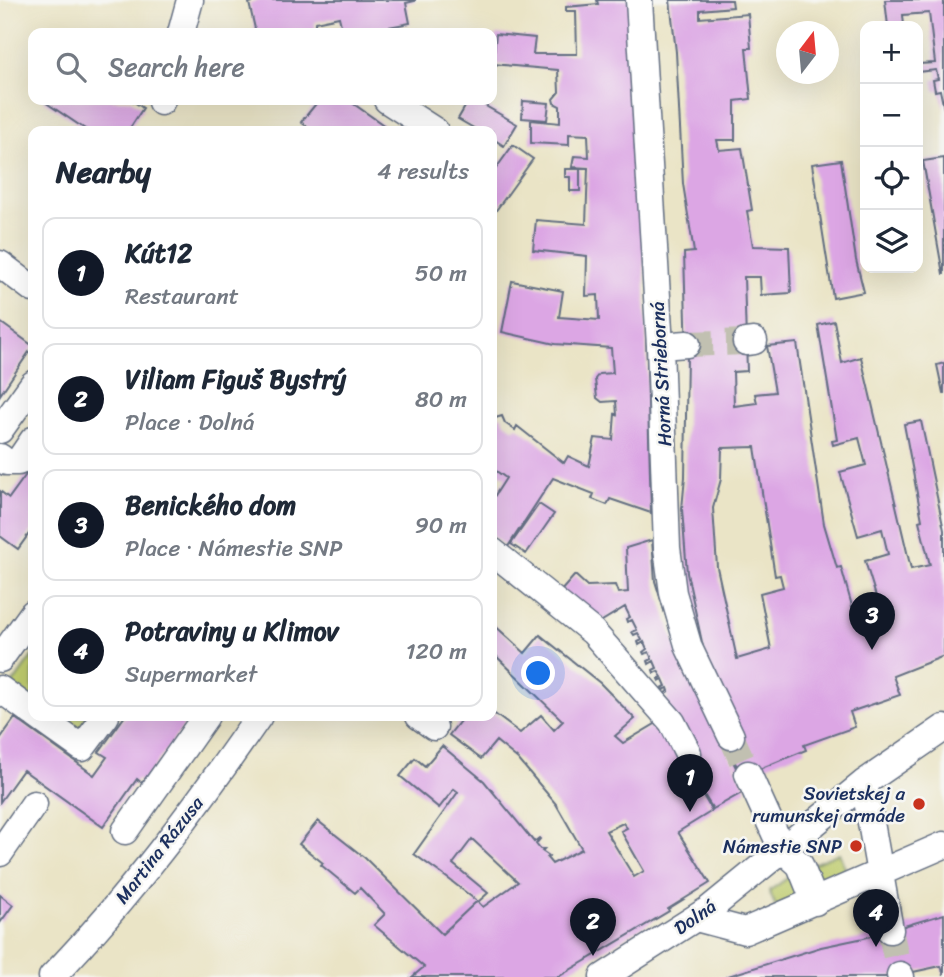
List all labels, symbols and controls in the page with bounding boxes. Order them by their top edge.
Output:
north arrow [776,21,839,84]
map controls [860,21,923,273]
button: + [860,21,923,84]
search box [28,28,497,105]
text: Search here [108,44,245,90]
icon: search [52,48,90,86]
button: − [860,84,923,147]
text: Nearby [56,145,151,199]
button: locate [860,147,923,210]
text: 4 results [377,151,469,192]
button: layers [860,210,923,273]
text: Kút12 [125,230,192,276]
text: 1 [76,253,86,294]
text: 50 m [415,253,467,294]
text: Restaurant [125,276,239,317]
street label: Horná Strieborná [641,300,681,447]
text: Viliam Figuš Bystrý [125,356,346,402]
text: 2 [74,379,88,420]
text: 80 m [415,379,467,420]
text: Place · Dolná [125,402,254,443]
text: Benického dom [125,482,296,528]
text: 3 [75,505,87,546]
text: 90 m [415,505,467,546]
text: Place · Námestie SNP [125,528,343,569]
pin: 3 [849,592,895,650]
text: Potraviny u Klimov [125,608,339,654]
text: 4 [74,631,88,672]
text: 120 m [406,631,467,672]
text: Supermarket [125,654,257,695]
your location [521,656,555,690]
pin: 1 [667,754,713,812]
place label: Sovietskej a rumunskej armáde [752,777,905,832]
street label: Martina Rázusa [106,788,212,911]
marker: Sovietskej a rumunskej armáde [911,796,927,812]
place label: Námestie SNP [723,830,842,863]
marker: Námestie SNP [848,838,864,854]
pin: 4 [853,889,899,947]
street label: Dolná [667,890,724,944]
pin: 2 [570,898,616,956]

